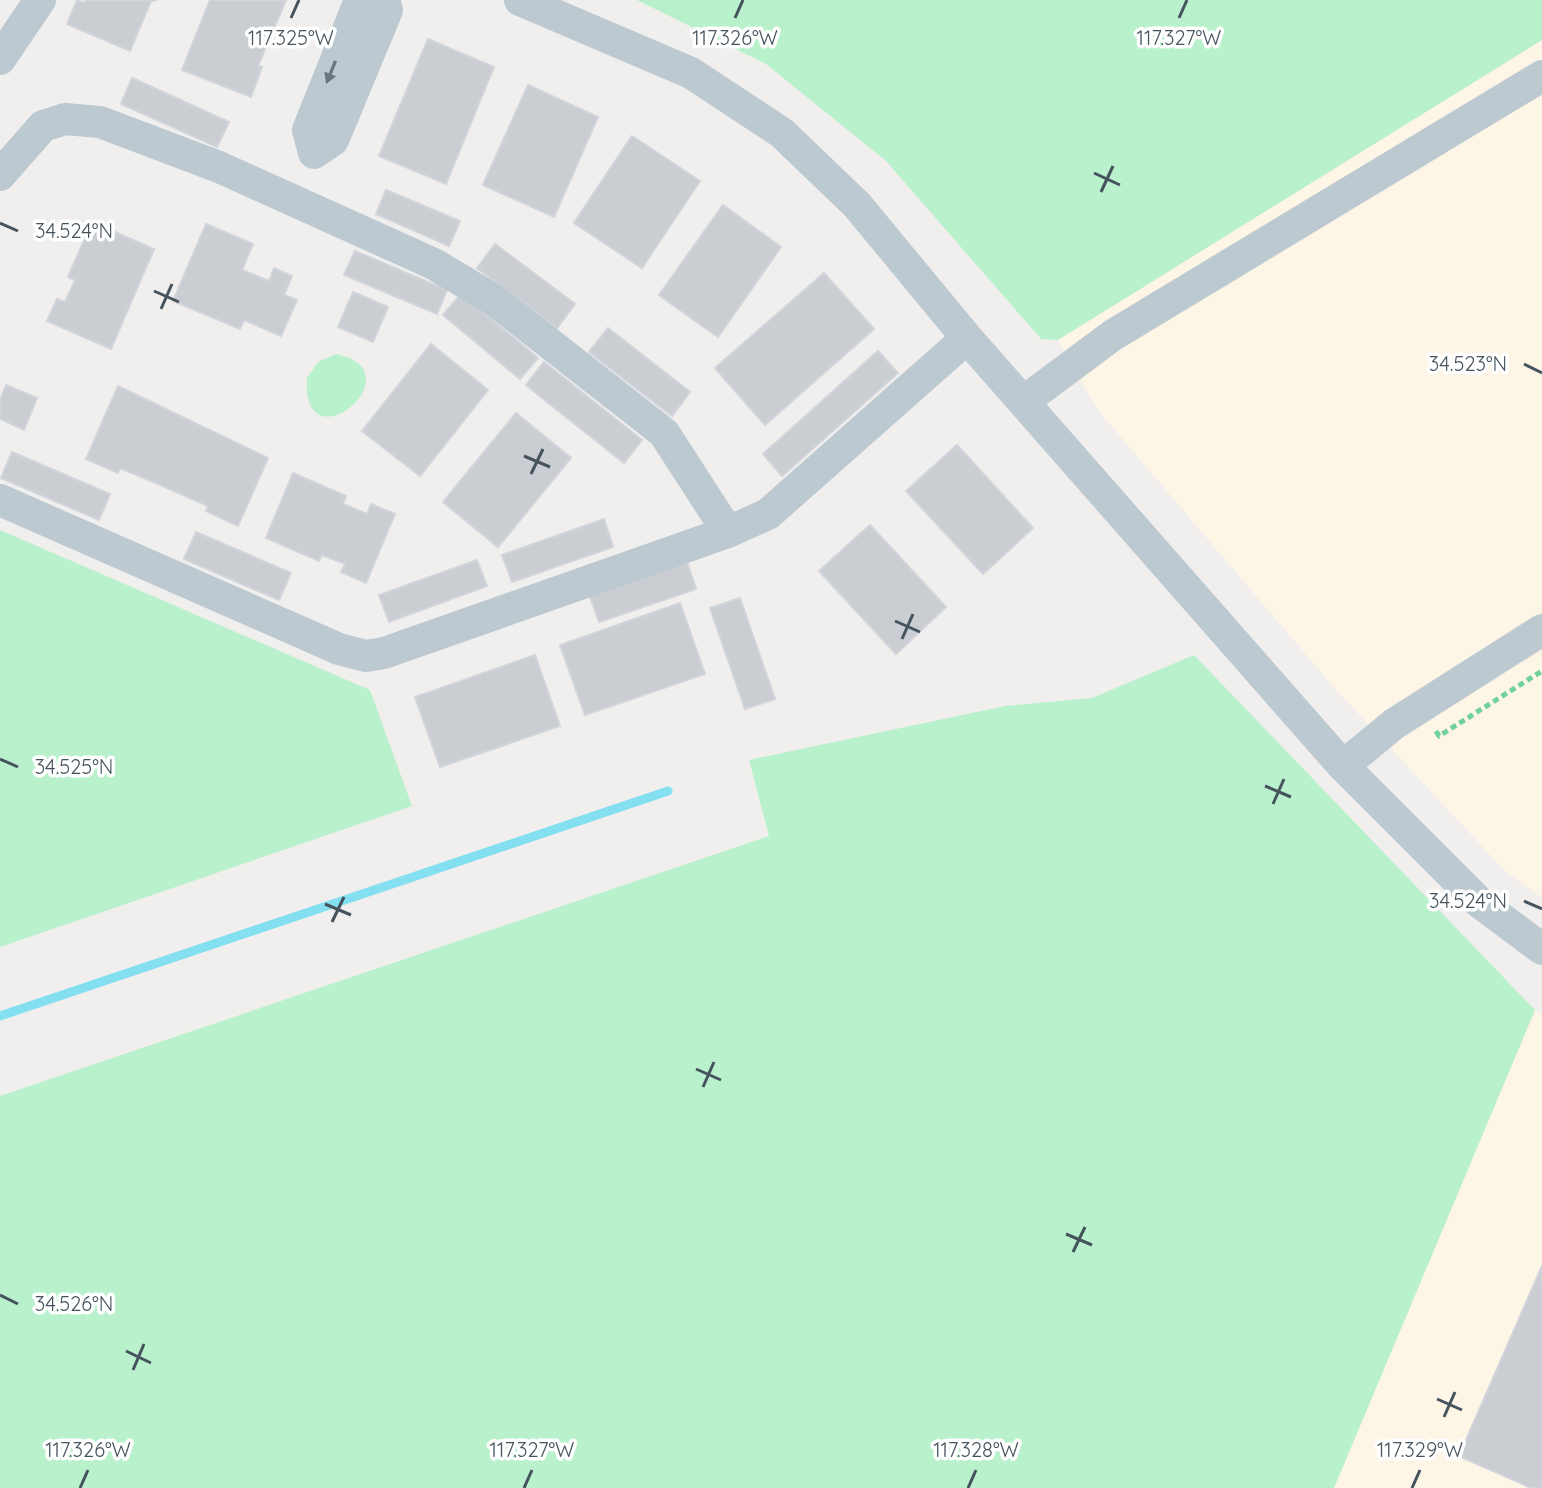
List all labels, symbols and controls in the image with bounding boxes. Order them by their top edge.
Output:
text: 117.325°W [248,25,334,50]
text: 117.326°W [692,25,778,50]
text: 117.327°W [1137,25,1221,50]
one-way arrow [325,60,338,84]
text: 34.524°N [35,218,113,243]
text: 34.523°N [1429,351,1507,376]
text: 34.525°N [35,754,113,779]
text: 34.524°N [1429,888,1507,913]
text: 34.526°N [35,1291,113,1316]
text: 117.326°W [45,1437,131,1462]
text: 117.327°W [490,1437,574,1462]
text: 117.328°W [933,1437,1019,1462]
text: 117.329°W [1377,1437,1463,1462]

